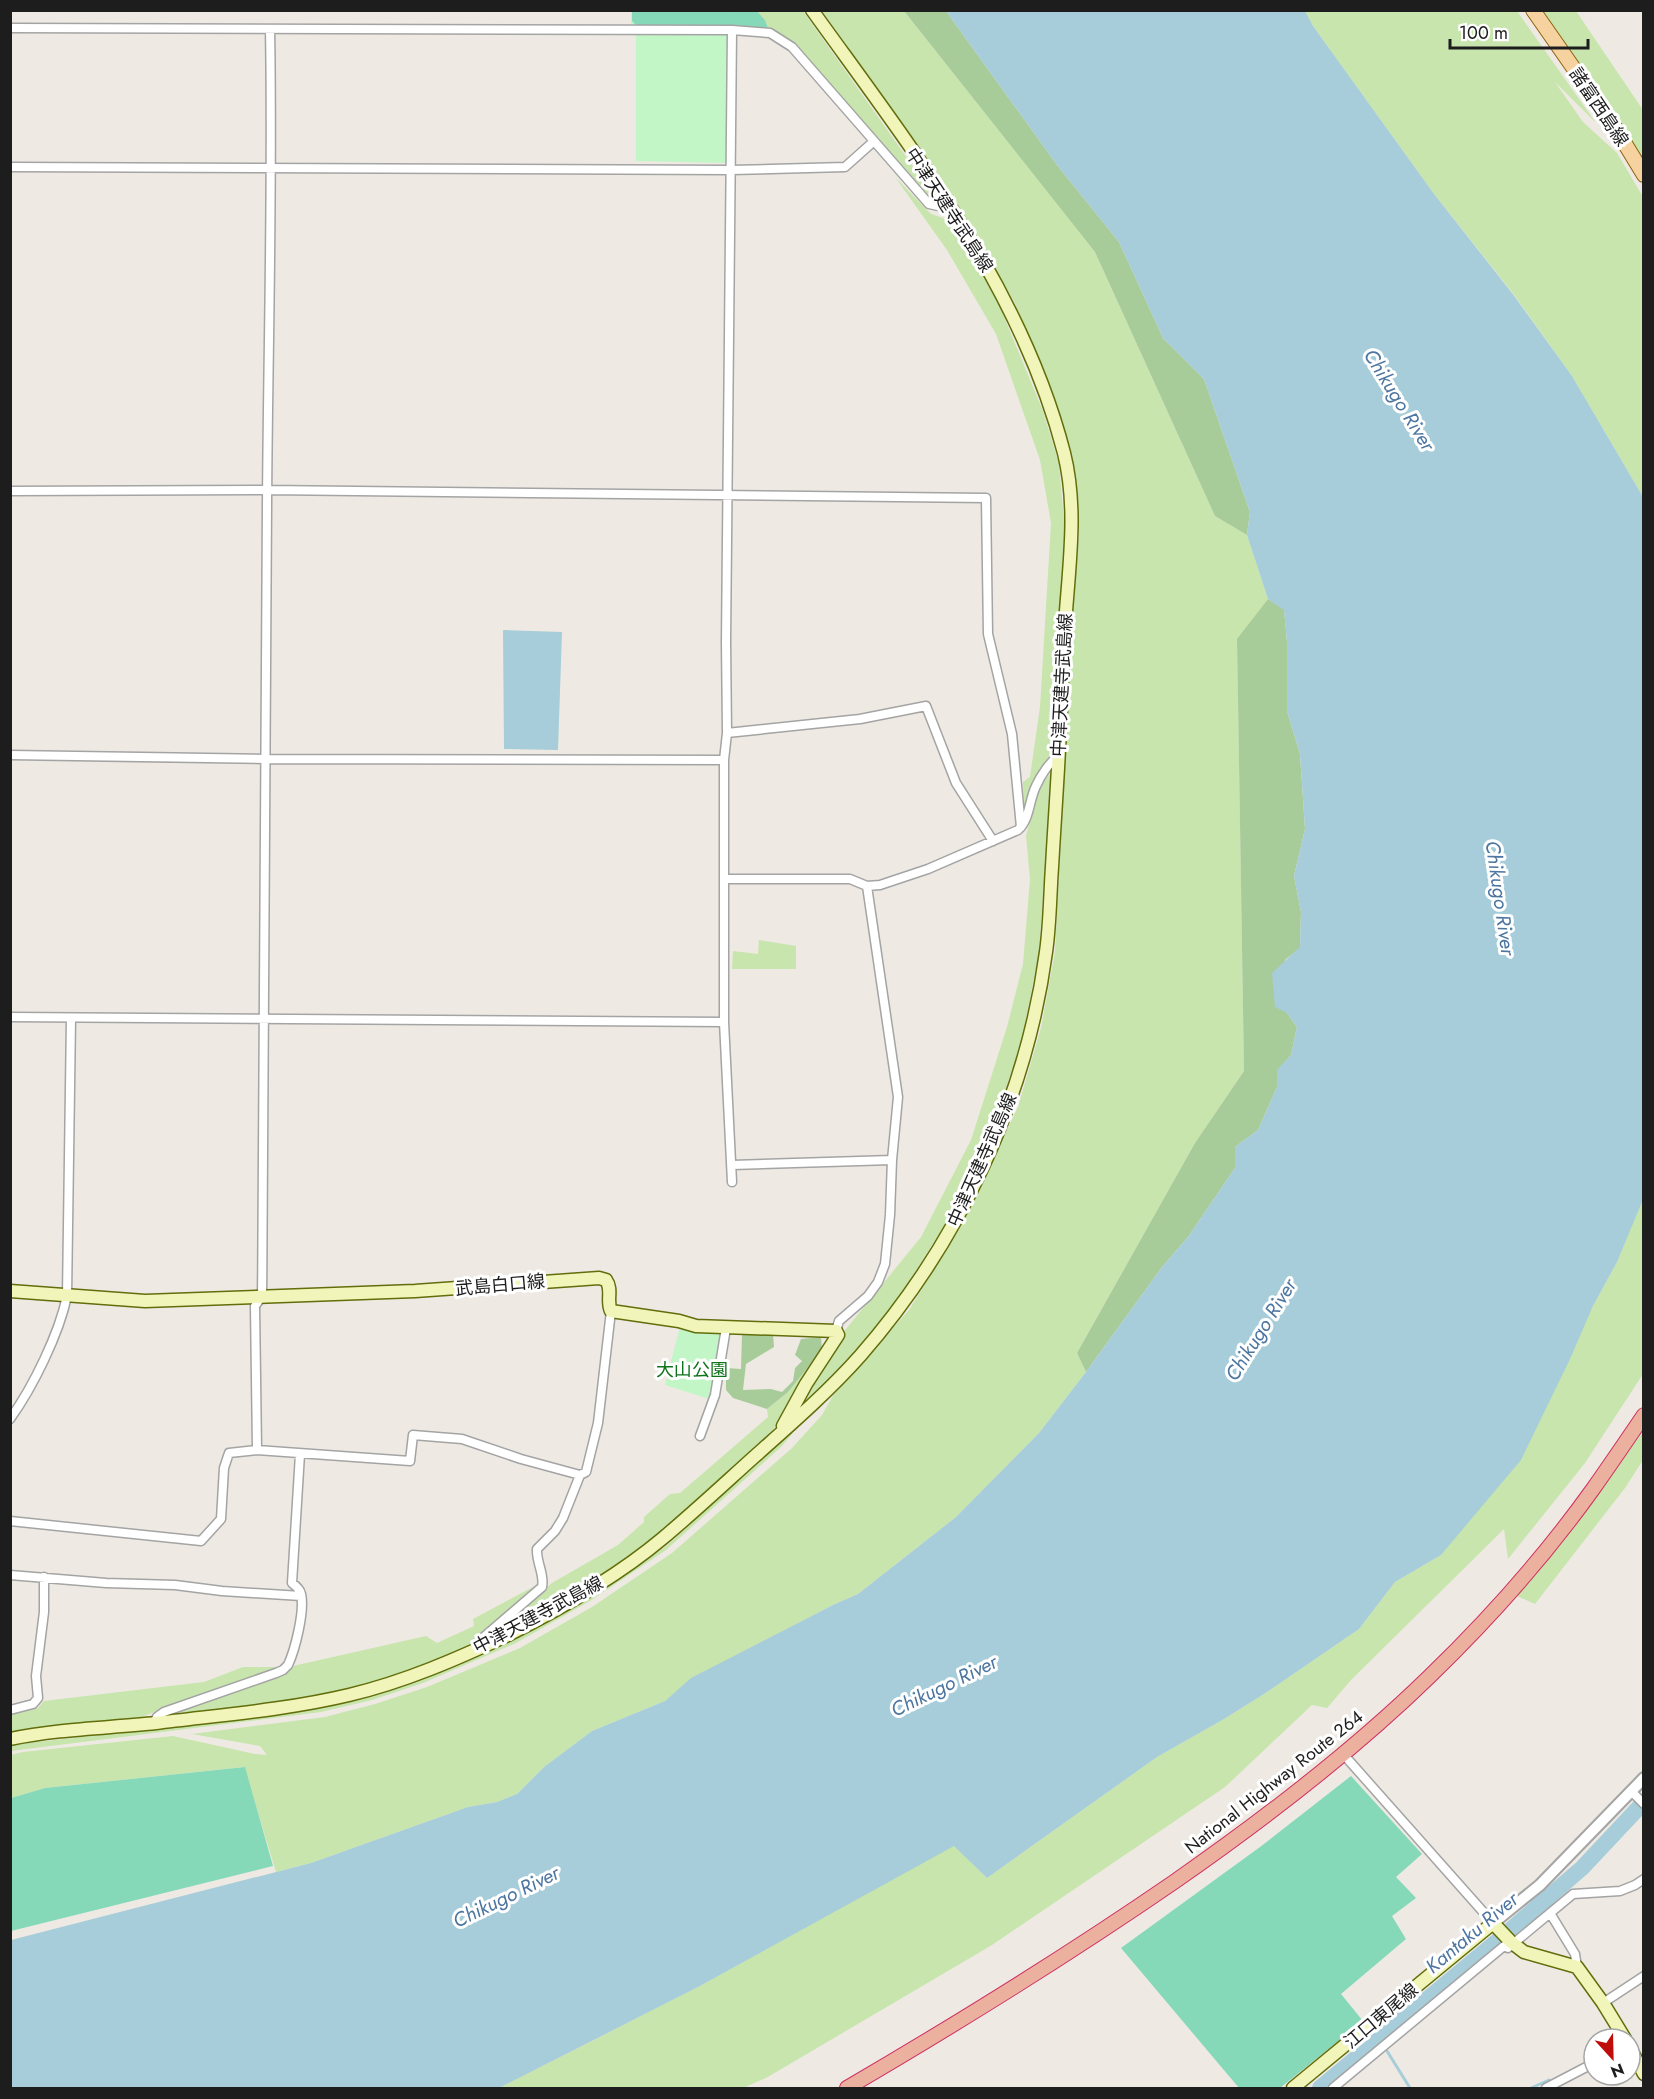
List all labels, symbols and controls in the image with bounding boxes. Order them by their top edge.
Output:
scale bar [1450,12,1588,50]
text: 100 m [1459,20,1508,46]
street label: 諸富西島線 [1563,62,1635,152]
street label: 中津天建寺武島線 [899,143,999,277]
water label: Chikugo River [1356,343,1443,458]
street label: 中津天建寺武島線 [1045,612,1079,758]
water label: Chikugo River [1478,839,1523,959]
street label: 中津天建寺武島線 [941,1089,1023,1231]
street label: 武島白口線 [454,1268,546,1302]
water label: Chikugo River [1218,1272,1305,1387]
park label: 大山公園 [656,1357,728,1383]
street label: 中津天建寺武島線 [468,1570,608,1660]
water label: Chikugo River [886,1647,1003,1724]
street label: National Highway Route 264 [1179,1704,1369,1860]
water label: Chikugo River [448,1858,565,1935]
water label: Kantaku River [1419,1885,1526,1981]
street label: 江口東尾線 [1338,1977,1424,2055]
north arrow [1582,2027,1642,2087]
text: N [1607,2057,1628,2083]

